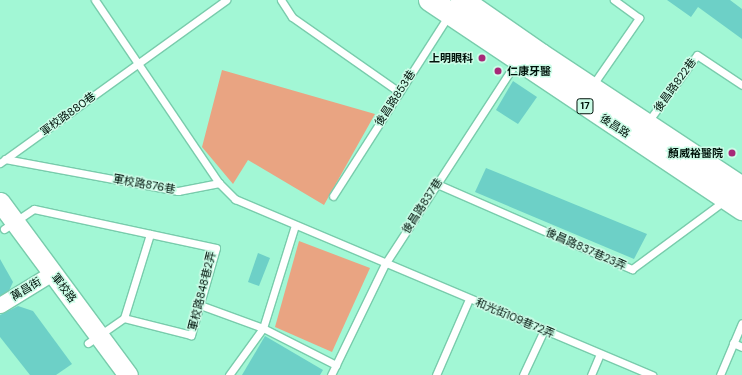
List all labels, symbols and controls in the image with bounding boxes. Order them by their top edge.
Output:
place label: 上明眼科 [429,51,473,65]
marker: 上明眼科 [476,52,488,64]
street label: 後昌路822巷 [651,56,699,114]
place label: 仁康牙醫 [507,64,551,78]
marker: 仁康牙醫 [492,65,504,77]
street label: 後昌路853巷 [372,68,418,128]
street label: 軍校路880巷 [38,90,98,138]
road number: 17 [576,98,594,114]
street label: 後昌路 [598,111,632,141]
place label: 顏威裕醫院 [668,146,723,160]
marker: 顏威裕醫院 [726,147,738,159]
street label: 軍校路876巷 [112,172,176,196]
street label: 後昌路837巷 [399,176,445,236]
street label: 後昌路837巷23弄 [544,225,628,273]
street label: 軍校路848巷2弄 [186,250,218,332]
street label: 軍校路 [49,271,79,305]
street label: 萬昌街 [8,275,44,303]
street label: 和光街109巷72弄 [473,295,557,341]

